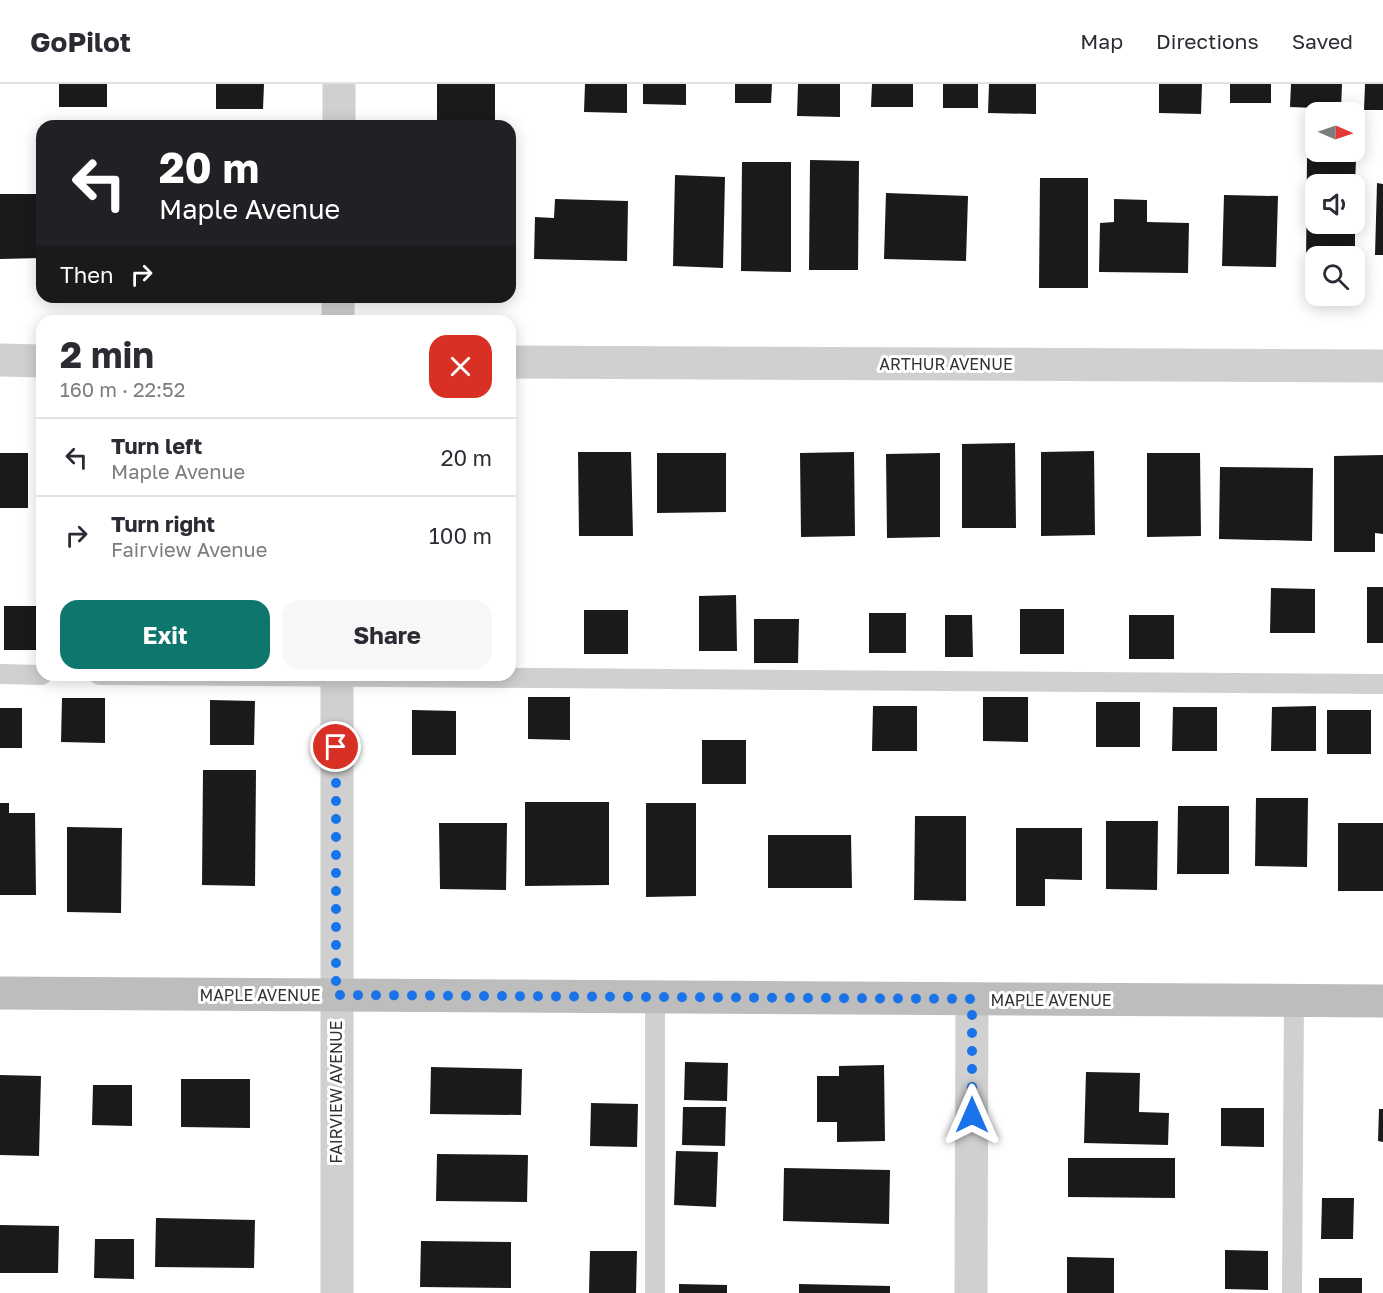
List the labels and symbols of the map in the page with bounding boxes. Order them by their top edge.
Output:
north arrow [1305,102,1365,162]
street label: ARTHUR AVENUE [879,354,1013,374]
pin [310,721,361,772]
street label: MAPLE AVENUE [199,985,321,1005]
street label: MAPLE AVENUE [990,990,1112,1010]
street label: FAIRVIEW AVENUE [326,1020,346,1164]
position arrow [940,1083,1004,1147]

